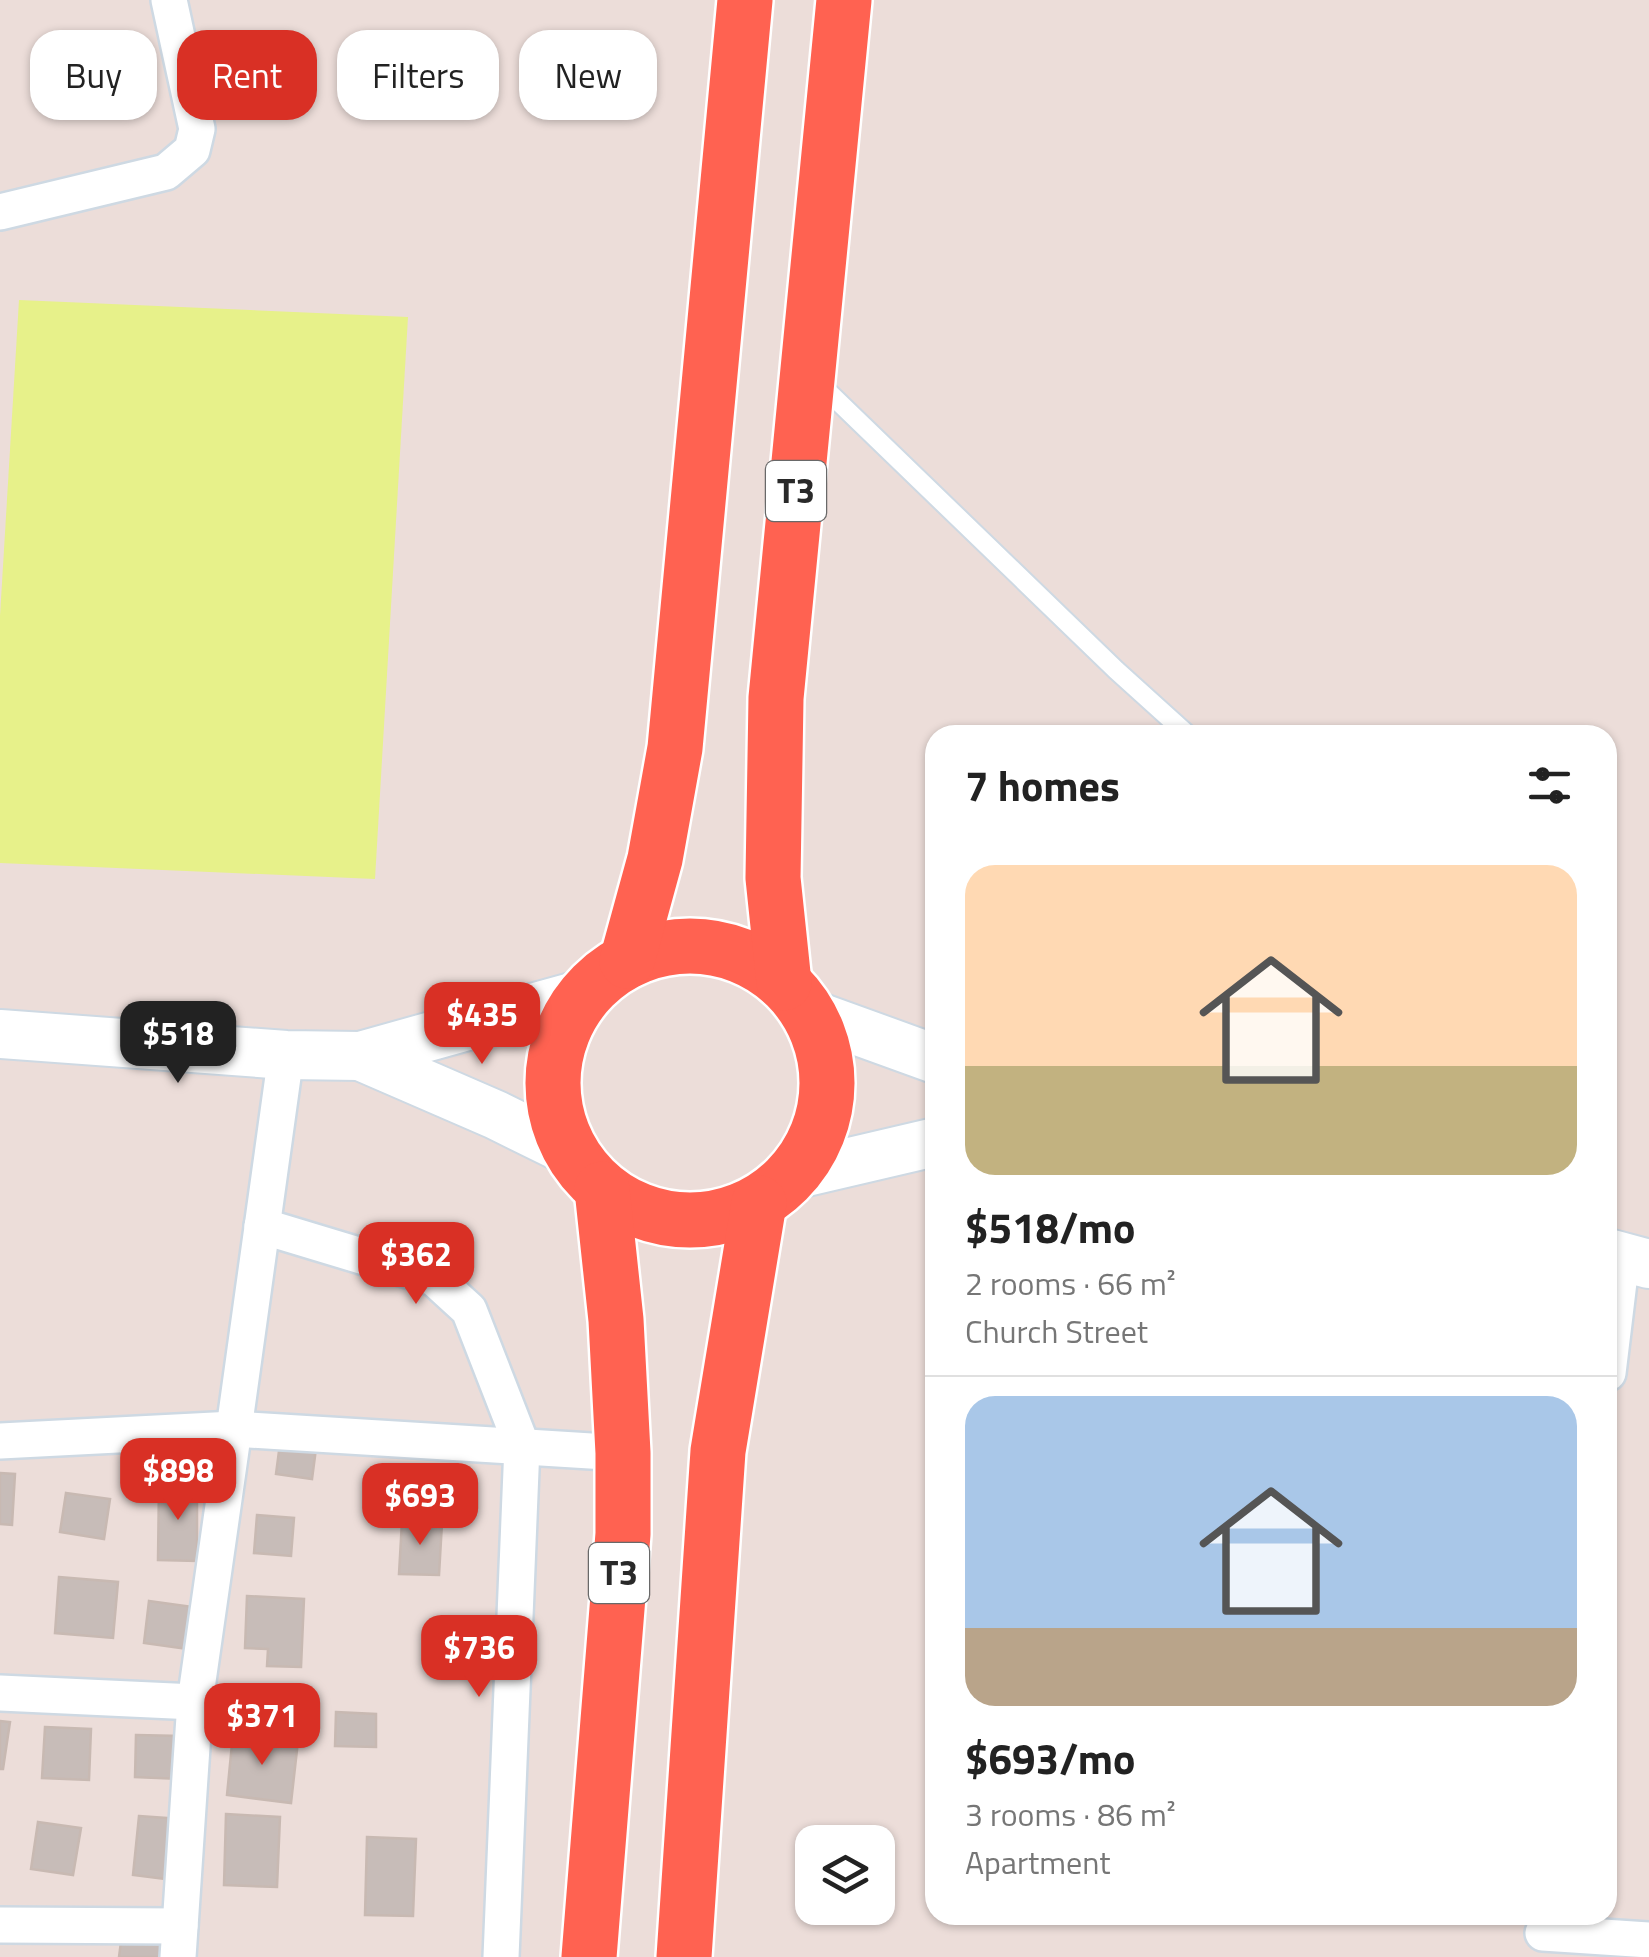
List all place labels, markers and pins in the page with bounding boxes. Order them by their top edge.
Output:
pin: $435 [423,982,541,1067]
pin: $518 [119,1001,237,1086]
pin: $362 [357,1222,475,1307]
pin: $898 [119,1438,237,1523]
pin: $693 [361,1463,479,1548]
pin: $736 [420,1615,538,1700]
pin: $371 [203,1683,321,1768]

